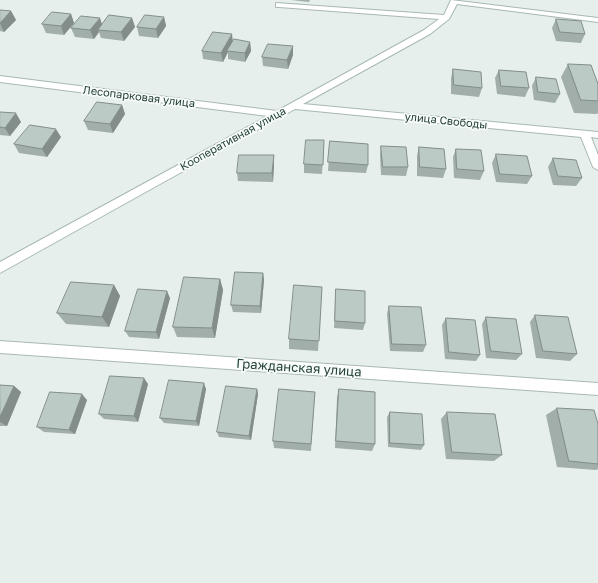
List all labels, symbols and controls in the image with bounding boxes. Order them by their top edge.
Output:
street label: Лесопарковая улица [82,84,196,110]
street label: Кооперативная улица [178,104,288,174]
street label: улица Свободы [404,110,488,132]
street label: Гражданская улица [236,356,362,380]

